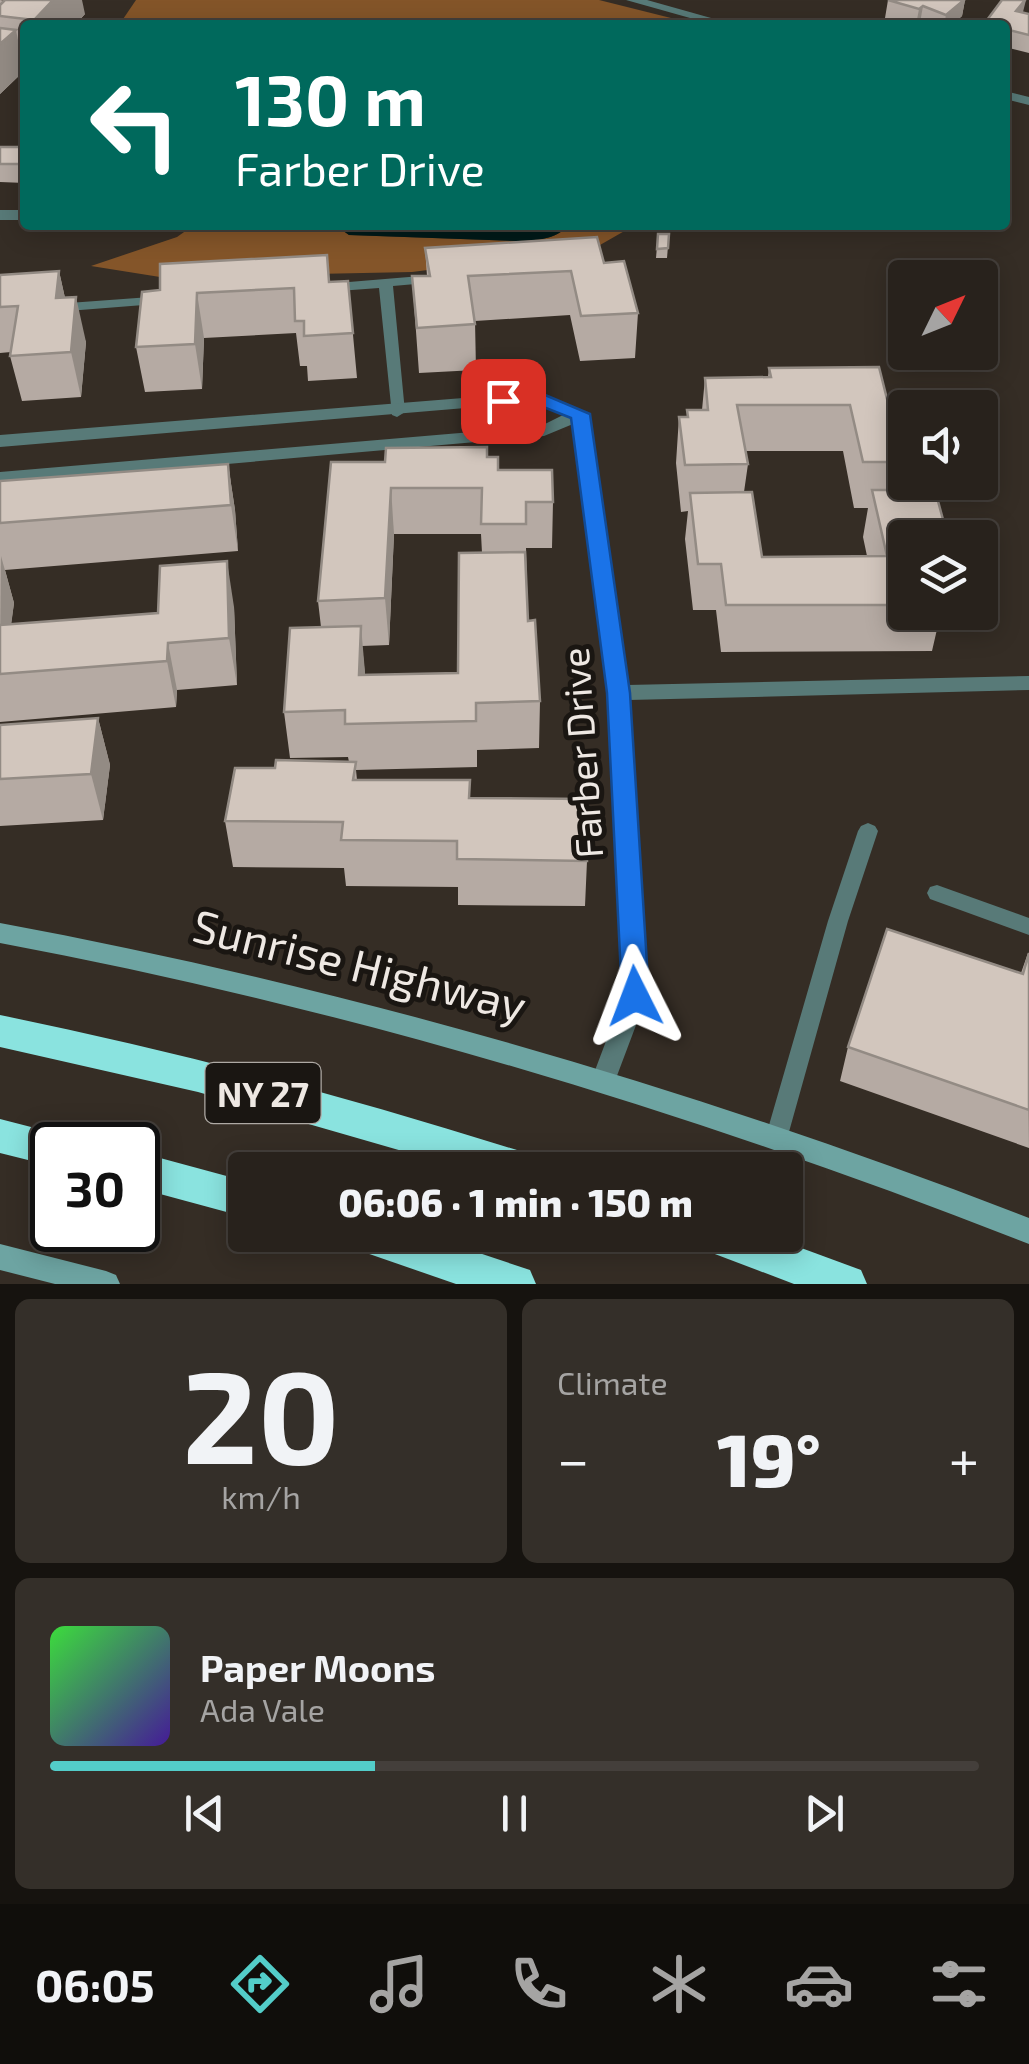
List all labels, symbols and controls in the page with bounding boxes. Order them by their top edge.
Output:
text: 130 m [235,56,426,140]
icon: left [70,60,200,190]
text: Farber Drive [235,141,485,195]
north arrow [888,260,998,370]
map controls [888,260,998,630]
pin [461,359,546,444]
icon: arrive [476,374,531,429]
button: sound [888,390,998,500]
button: layers [888,520,998,630]
street label: Farber Drive [551,646,611,860]
street label: Sunrise Highway [188,897,532,1031]
position arrow [583,944,687,1048]
road number: NY 27 [206,1063,320,1123]
speed limit sign: 30 [30,1122,160,1252]
text: 06:06 · 1 min · 150 m [338,1179,693,1225]
text: 20 [182,1334,340,1490]
text: Climate [557,1363,668,1401]
text: 19° [717,1412,821,1502]
text: − [557,1425,589,1491]
text: + [949,1425,979,1491]
text: km/h [221,1477,301,1515]
text: Paper Moons [200,1644,436,1690]
text: Ada Vale [200,1690,325,1728]
icon: previous [177,1786,232,1841]
icon: pause [487,1786,542,1841]
icon: next [797,1786,852,1841]
icon: directions [225,1949,295,2019]
icon: music [364,1949,434,2019]
icon: phone [504,1949,574,2019]
icon: climate [644,1949,714,2019]
icon: car [784,1949,854,2019]
icon: filters [924,1949,994,2019]
text: 06:05 [35,1957,155,2011]

